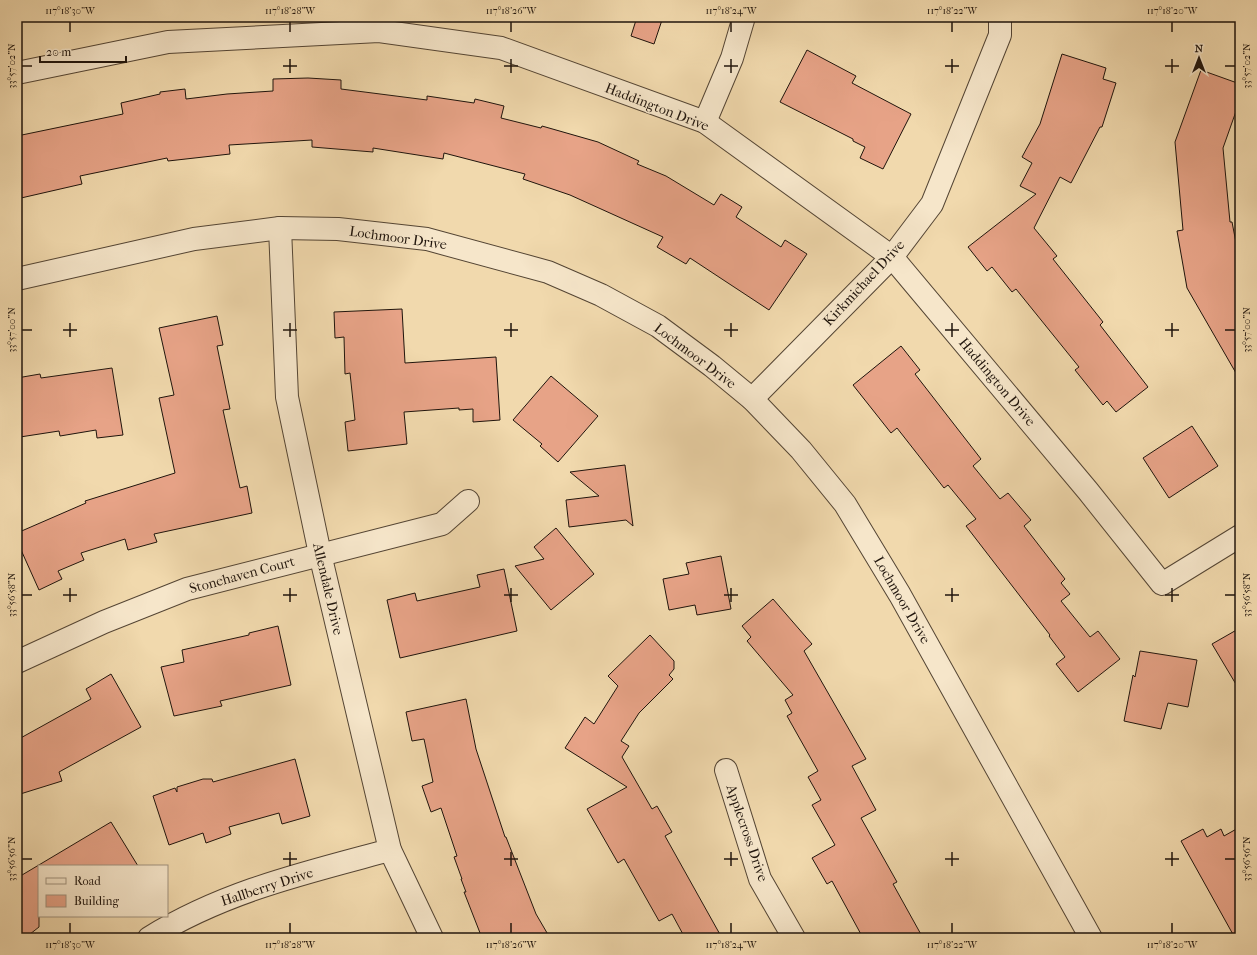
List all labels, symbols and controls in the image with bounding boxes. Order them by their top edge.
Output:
text: 117°18'30"W [45,5,96,17]
text: 117°18'28"W [265,5,316,17]
text: 117°18'26"W [486,5,537,17]
text: 117°18'24"W [705,5,758,17]
text: 117°18'22"W [927,5,978,17]
text: 117°18'20"W [1147,5,1199,17]
scale bar [40,38,126,64]
north arrow [1179,38,1219,78]
text: N [1195,42,1204,55]
text: 33°57'02"N [6,43,18,89]
text: 33°57'02"N [1241,43,1253,89]
text: 20 m [46,45,71,59]
street label: Haddington Drive [603,79,711,135]
street label: Lochmoor Drive [348,223,448,253]
street label: Kirkmichael Drive [820,236,908,330]
text: 33°57'00"N [6,307,18,353]
text: 33°57'00"N [1241,307,1253,353]
street label: Lochmoor Drive [651,320,739,392]
street label: Haddington Drive [955,334,1039,430]
street label: Allendale Drive [309,540,347,637]
street label: Stonehaven Court [187,553,297,597]
street label: Lochmoor Drive [870,553,934,647]
text: 33°56'58"N [6,572,18,617]
text: 33°56'58"N [1241,572,1253,617]
street label: Applecross Drive [722,781,772,884]
text: 33°56'56"N [6,836,18,881]
text: 33°56'56"N [1241,836,1253,881]
street label: Hallberry Drive [219,864,315,910]
legend [38,865,168,917]
text: Road [74,874,101,888]
text: Building [74,894,119,908]
text: 117°18'30"W [45,939,96,951]
text: 117°18'28"W [265,939,316,951]
text: 117°18'26"W [486,939,537,951]
text: 117°18'24"W [705,939,758,951]
text: 117°18'22"W [927,939,978,951]
text: 117°18'20"W [1147,939,1199,951]

